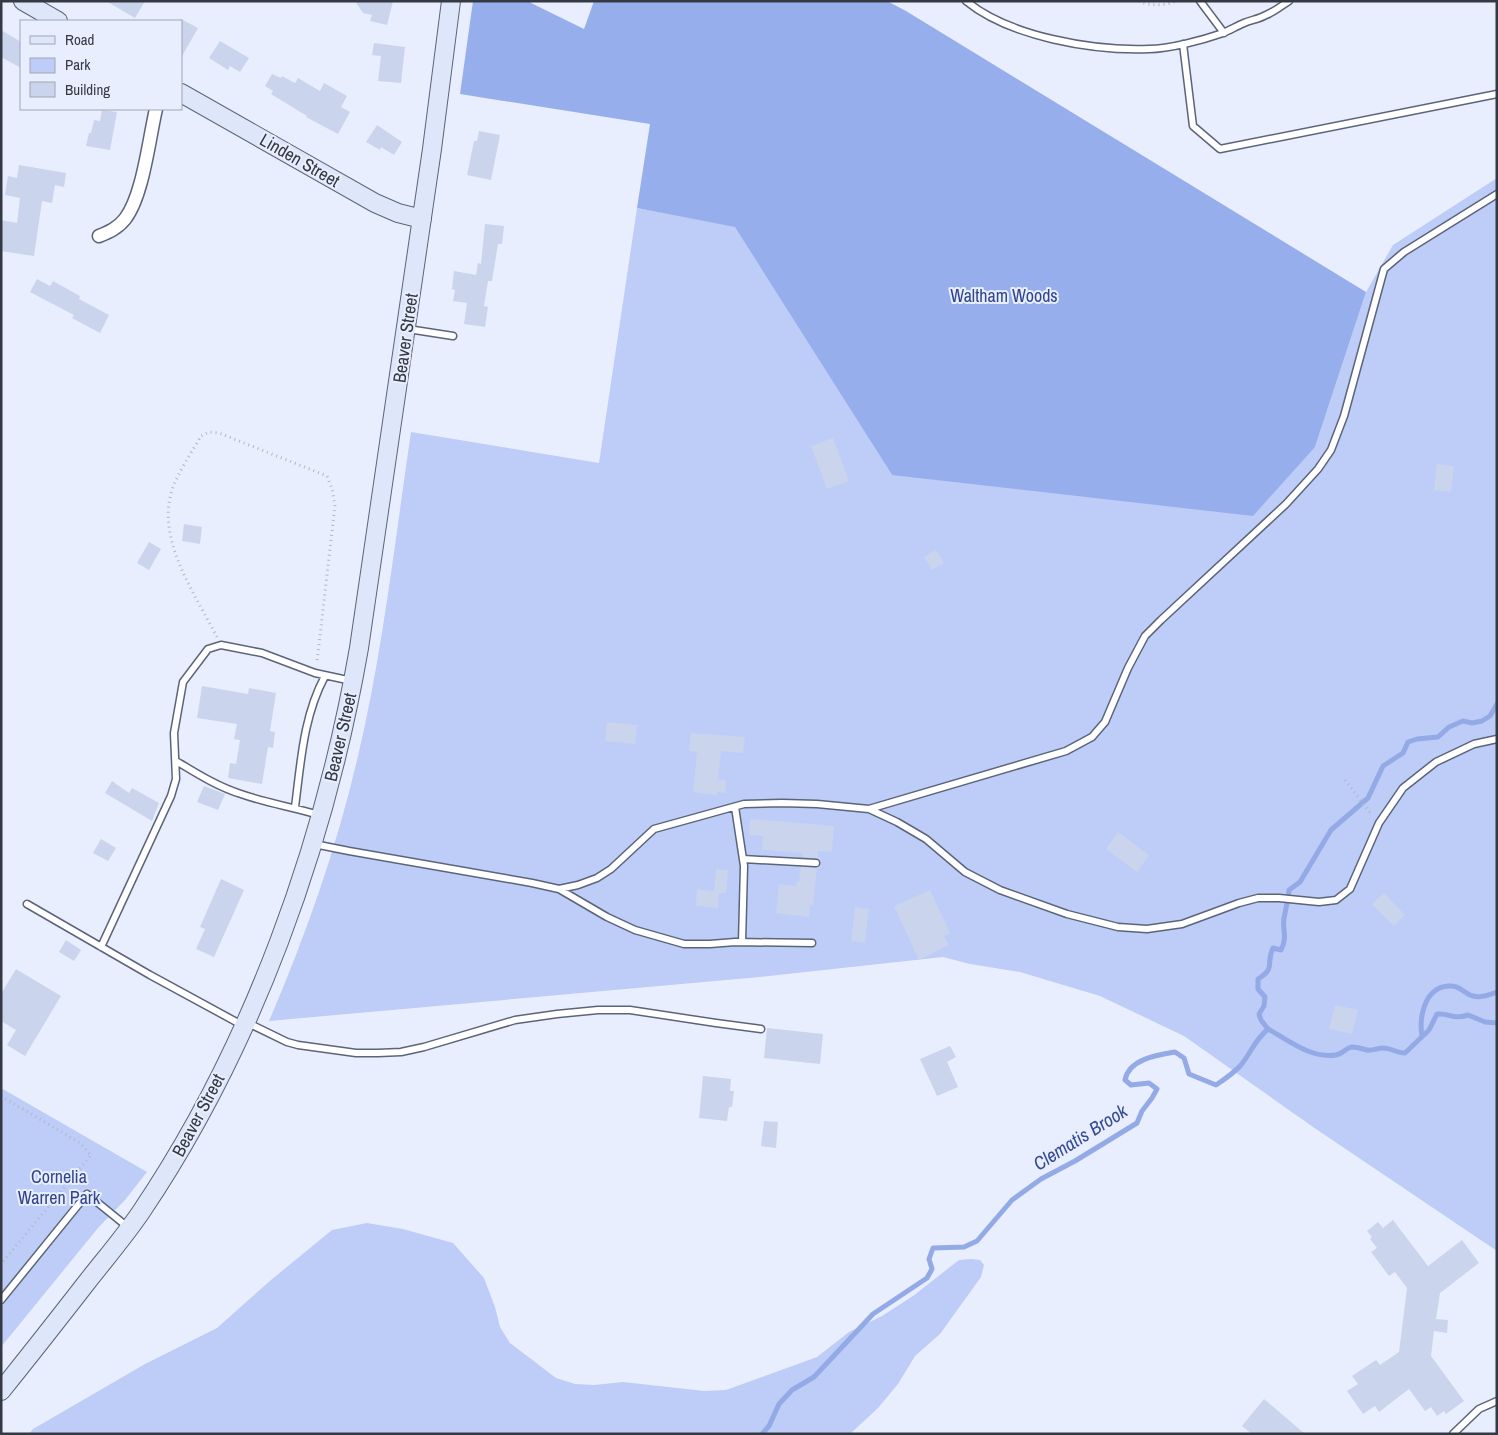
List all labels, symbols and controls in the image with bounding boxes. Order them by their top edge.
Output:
legend [20,20,182,110]
text: Road [65,29,94,50]
text: Park [65,54,91,75]
text: Building [65,79,110,100]
street label: Linden Street [255,127,345,193]
park label: Waltham Woods [950,283,1058,308]
street label: Beaver Street [386,292,424,384]
street label: Beaver Street [318,690,362,784]
street label: Beaver Street [166,1069,230,1161]
water label: Clematis Brook [1028,1097,1133,1176]
park label: Cornelia Warren Park [18,1164,101,1210]

